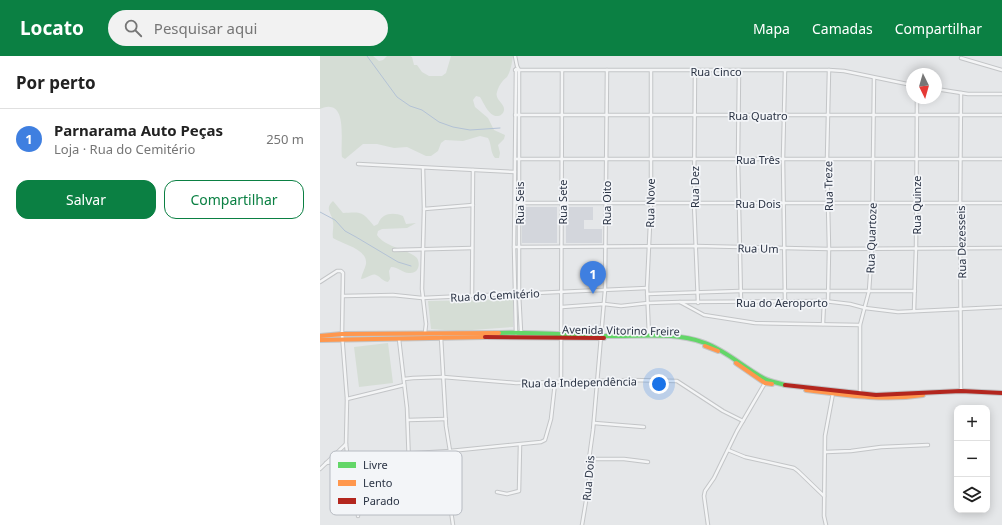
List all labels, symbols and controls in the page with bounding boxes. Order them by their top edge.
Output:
search box [108,10,388,46]
text: Locato [20,15,84,41]
icon: search [122,17,144,39]
text: Pesquisar aqui [154,18,257,38]
text: Mapa [753,19,790,38]
text: Camadas [812,19,873,38]
text: Compartilhar [895,19,982,38]
street label: Rua Cinco [690,64,742,79]
north arrow [906,68,942,104]
text: Por perto [16,71,96,94]
street label: Rua Quatro [728,108,788,123]
text: Parnarama Auto Peças [54,120,223,140]
text: 1 [25,130,33,148]
text: 250 m [266,130,304,148]
text: Loja · Rua do Cemitério [54,140,195,158]
street label: Rua Três [736,152,780,167]
street label: Rua Treze [820,161,836,211]
street label: Rua Dez [687,166,702,208]
street label: Rua Quinze [909,175,924,235]
street label: Rua Nove [642,178,658,228]
street label: Rua Sete [555,179,570,225]
button: Salvar [16,180,156,219]
button: Compartilhar [164,180,304,219]
street label: Rua Oito [599,180,614,225]
street label: Rua Seis [512,181,527,225]
street label: Rua Dois [735,196,781,211]
street label: Rua Quartoze [862,202,880,274]
street label: Rua Dezesseis [953,205,969,279]
street label: Rua Um [737,240,779,256]
pin: 1 [580,261,606,294]
street label: Rua do Cemitério [450,285,540,305]
street label: Rua do Aeroporto [736,295,828,310]
street label: Avenida Vitorino Freire [562,321,680,339]
street label: Rua da Independência [521,373,637,391]
your location [649,374,669,394]
map controls [954,405,990,513]
button: + [954,405,990,441]
button: − [954,441,990,477]
legend [330,451,462,515]
street label: Rua Dois [579,455,597,501]
text: Livre [363,457,388,472]
text: Lento [363,475,393,490]
button: layers [954,477,990,513]
text: Parado [363,493,400,508]

